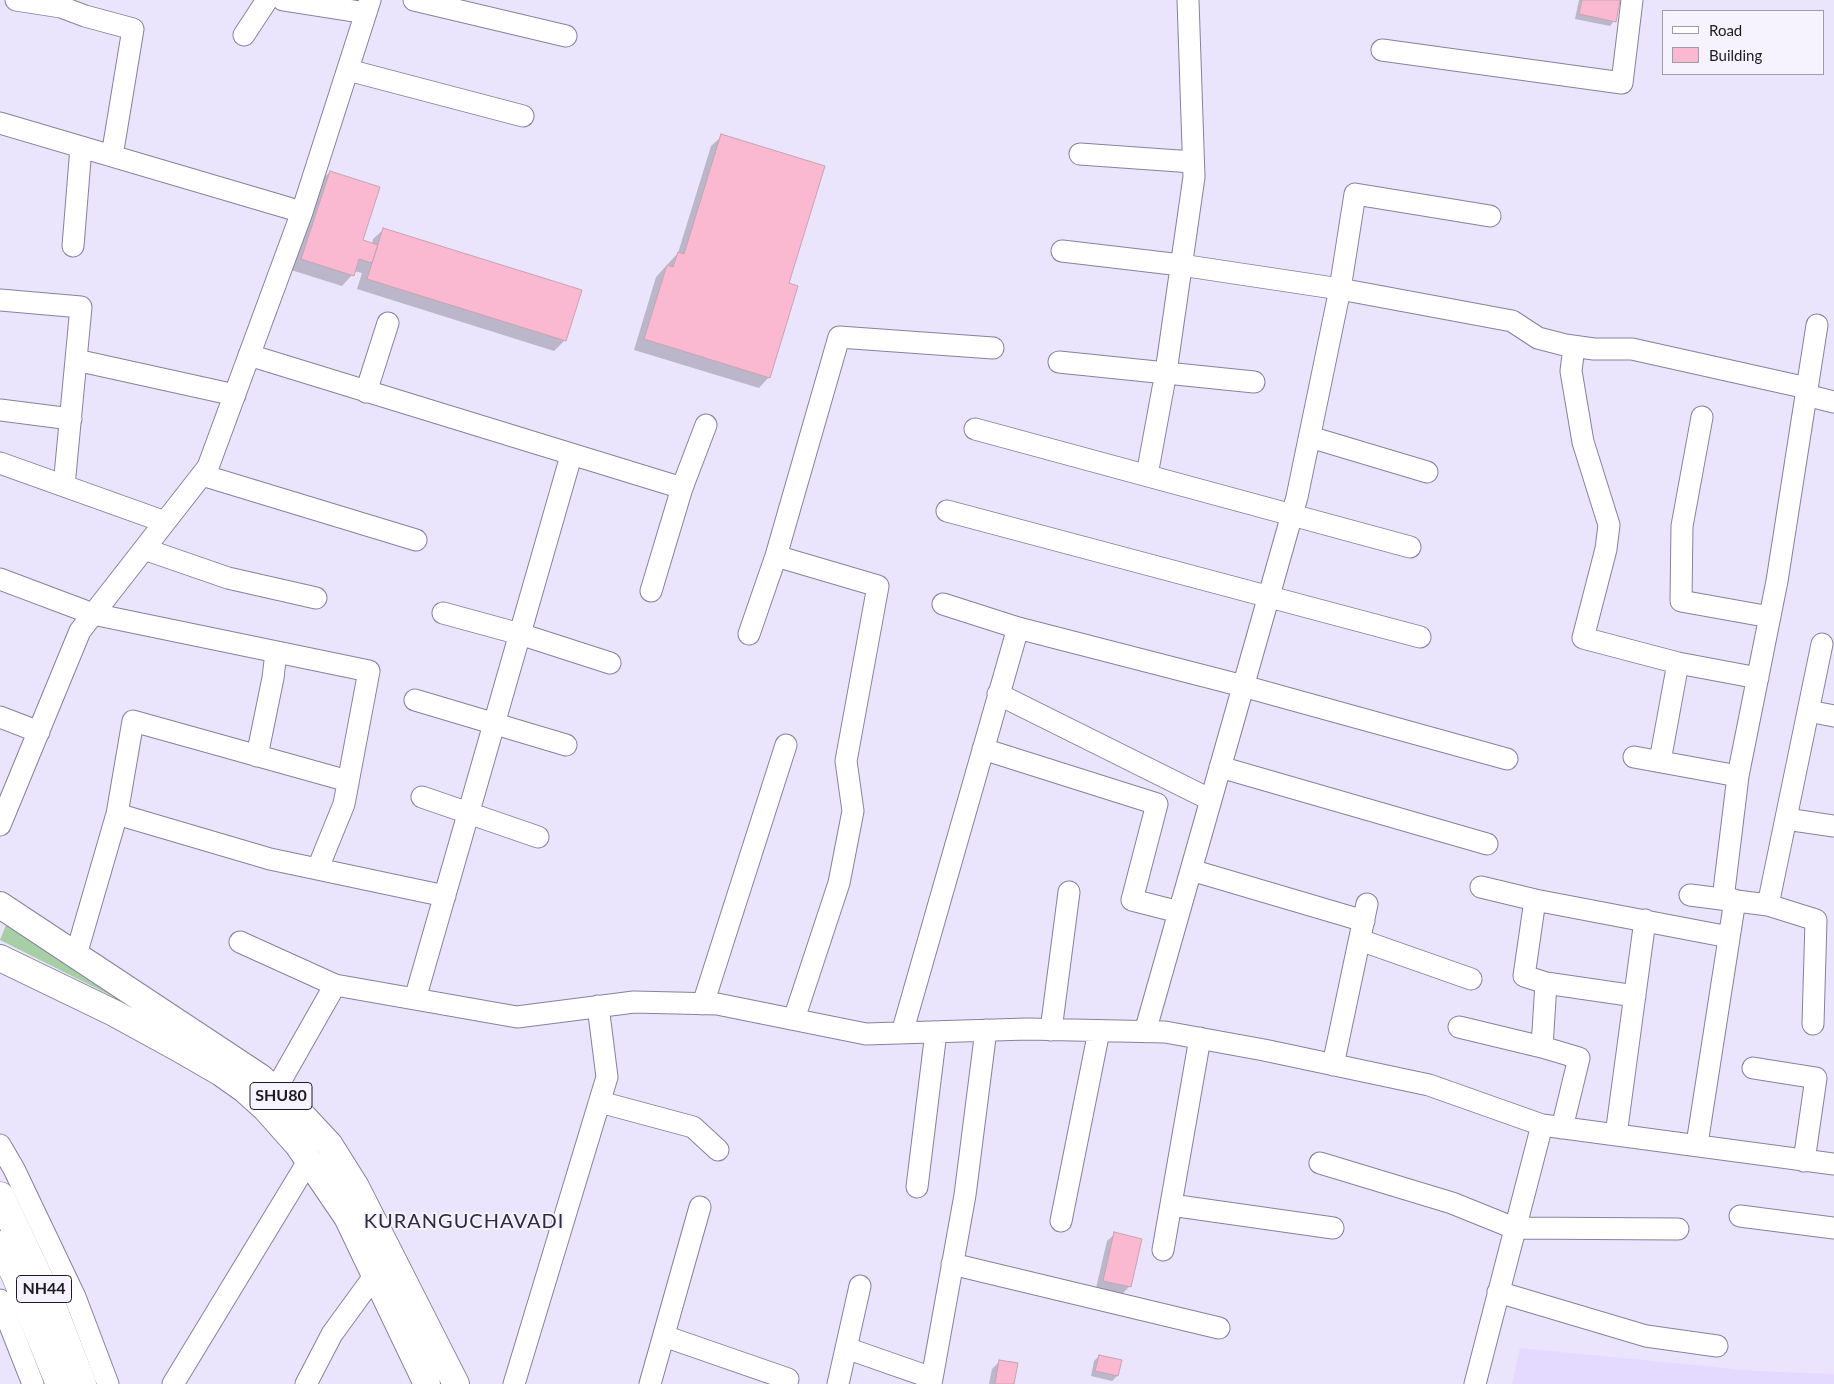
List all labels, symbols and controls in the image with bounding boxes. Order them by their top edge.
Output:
legend [1662,10,1824,75]
text: Road [1709,21,1742,39]
text: Building [1709,46,1762,64]
road number: SHU80 [250,1082,312,1110]
district label: KURANGUCHAVADI [362,1210,566,1234]
road number: NH44 [17,1276,72,1302]

